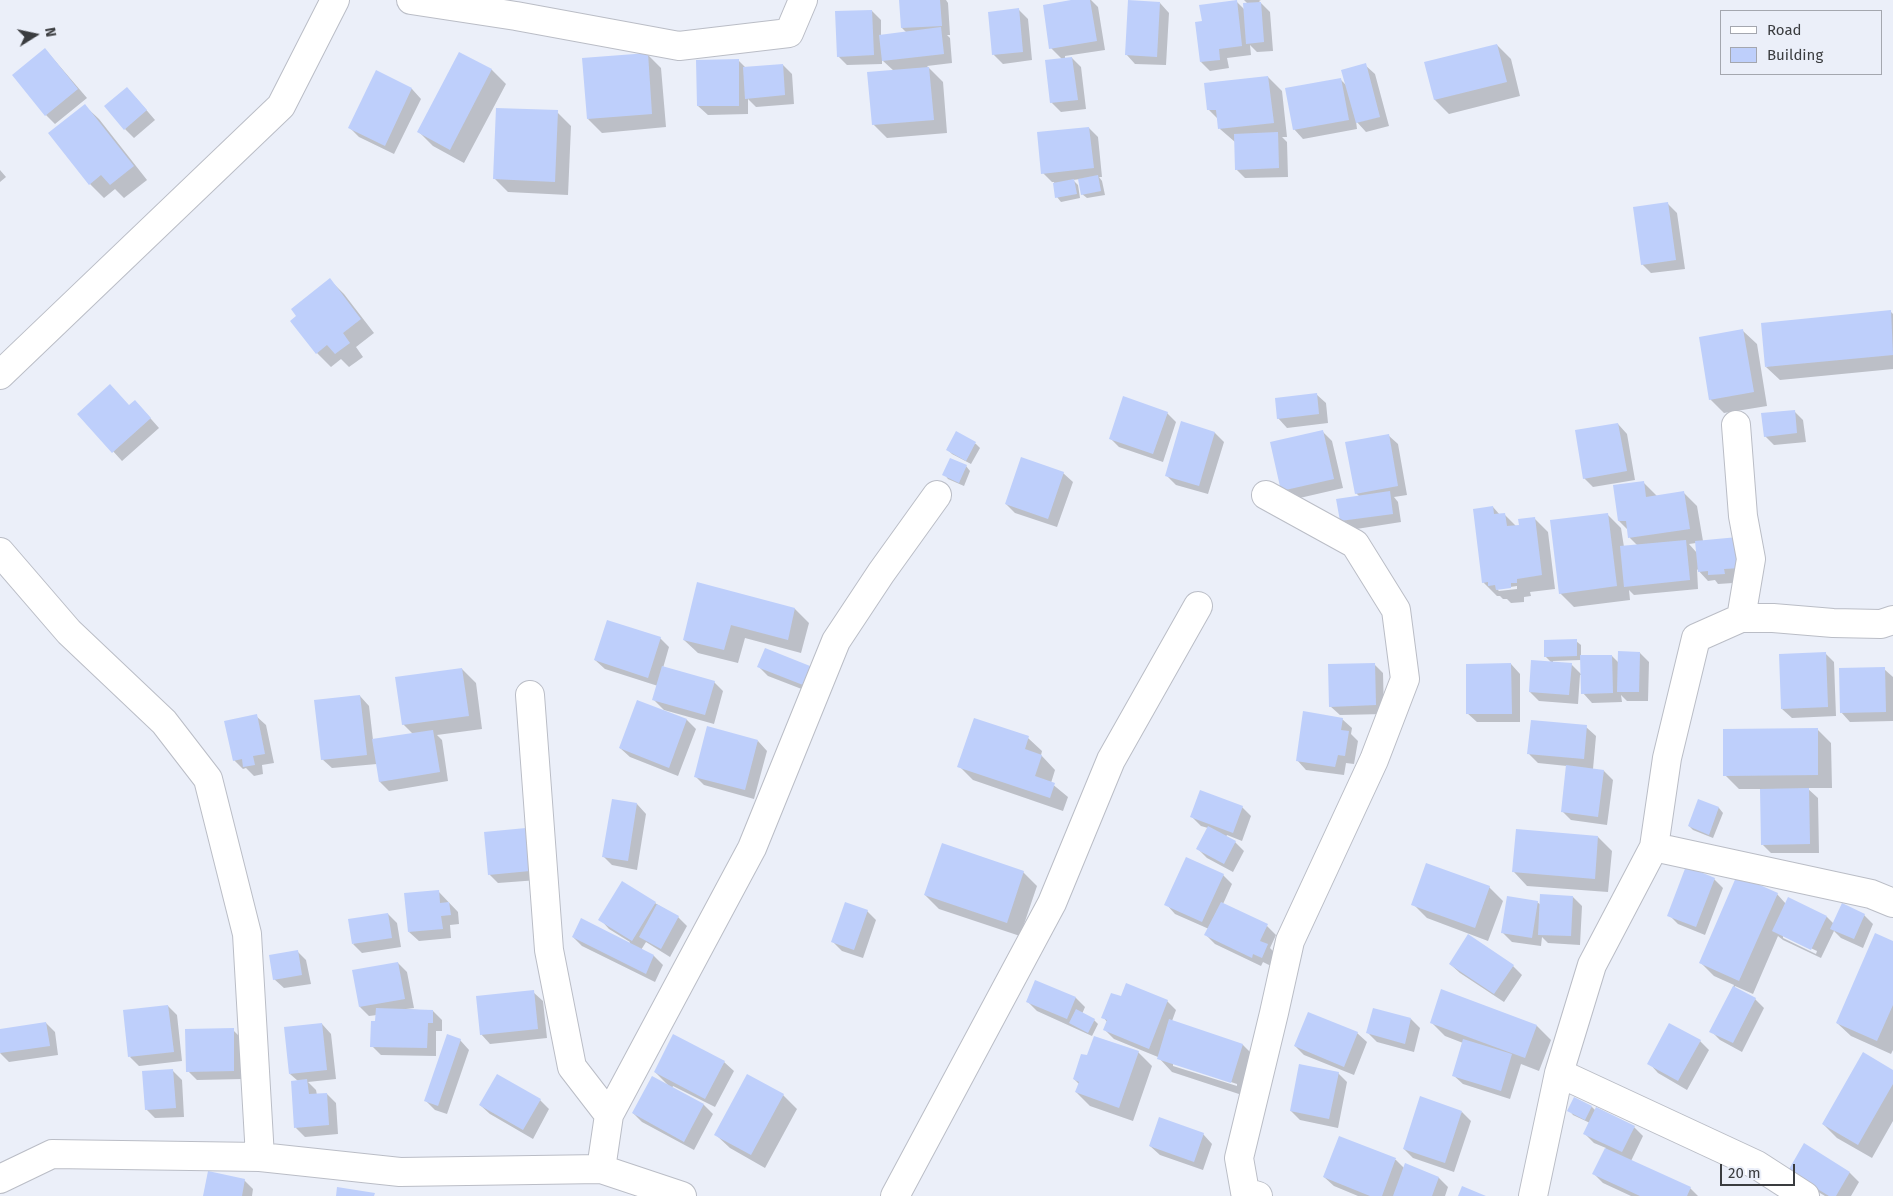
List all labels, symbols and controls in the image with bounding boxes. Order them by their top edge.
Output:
north arrow [10,10,60,60]
legend [1720,10,1883,75]
text: Road [1767,21,1802,39]
text: N [41,26,59,38]
text: Building [1767,46,1823,64]
scale bar [1723,1154,1798,1186]
text: 20 m [1728,1164,1761,1182]

